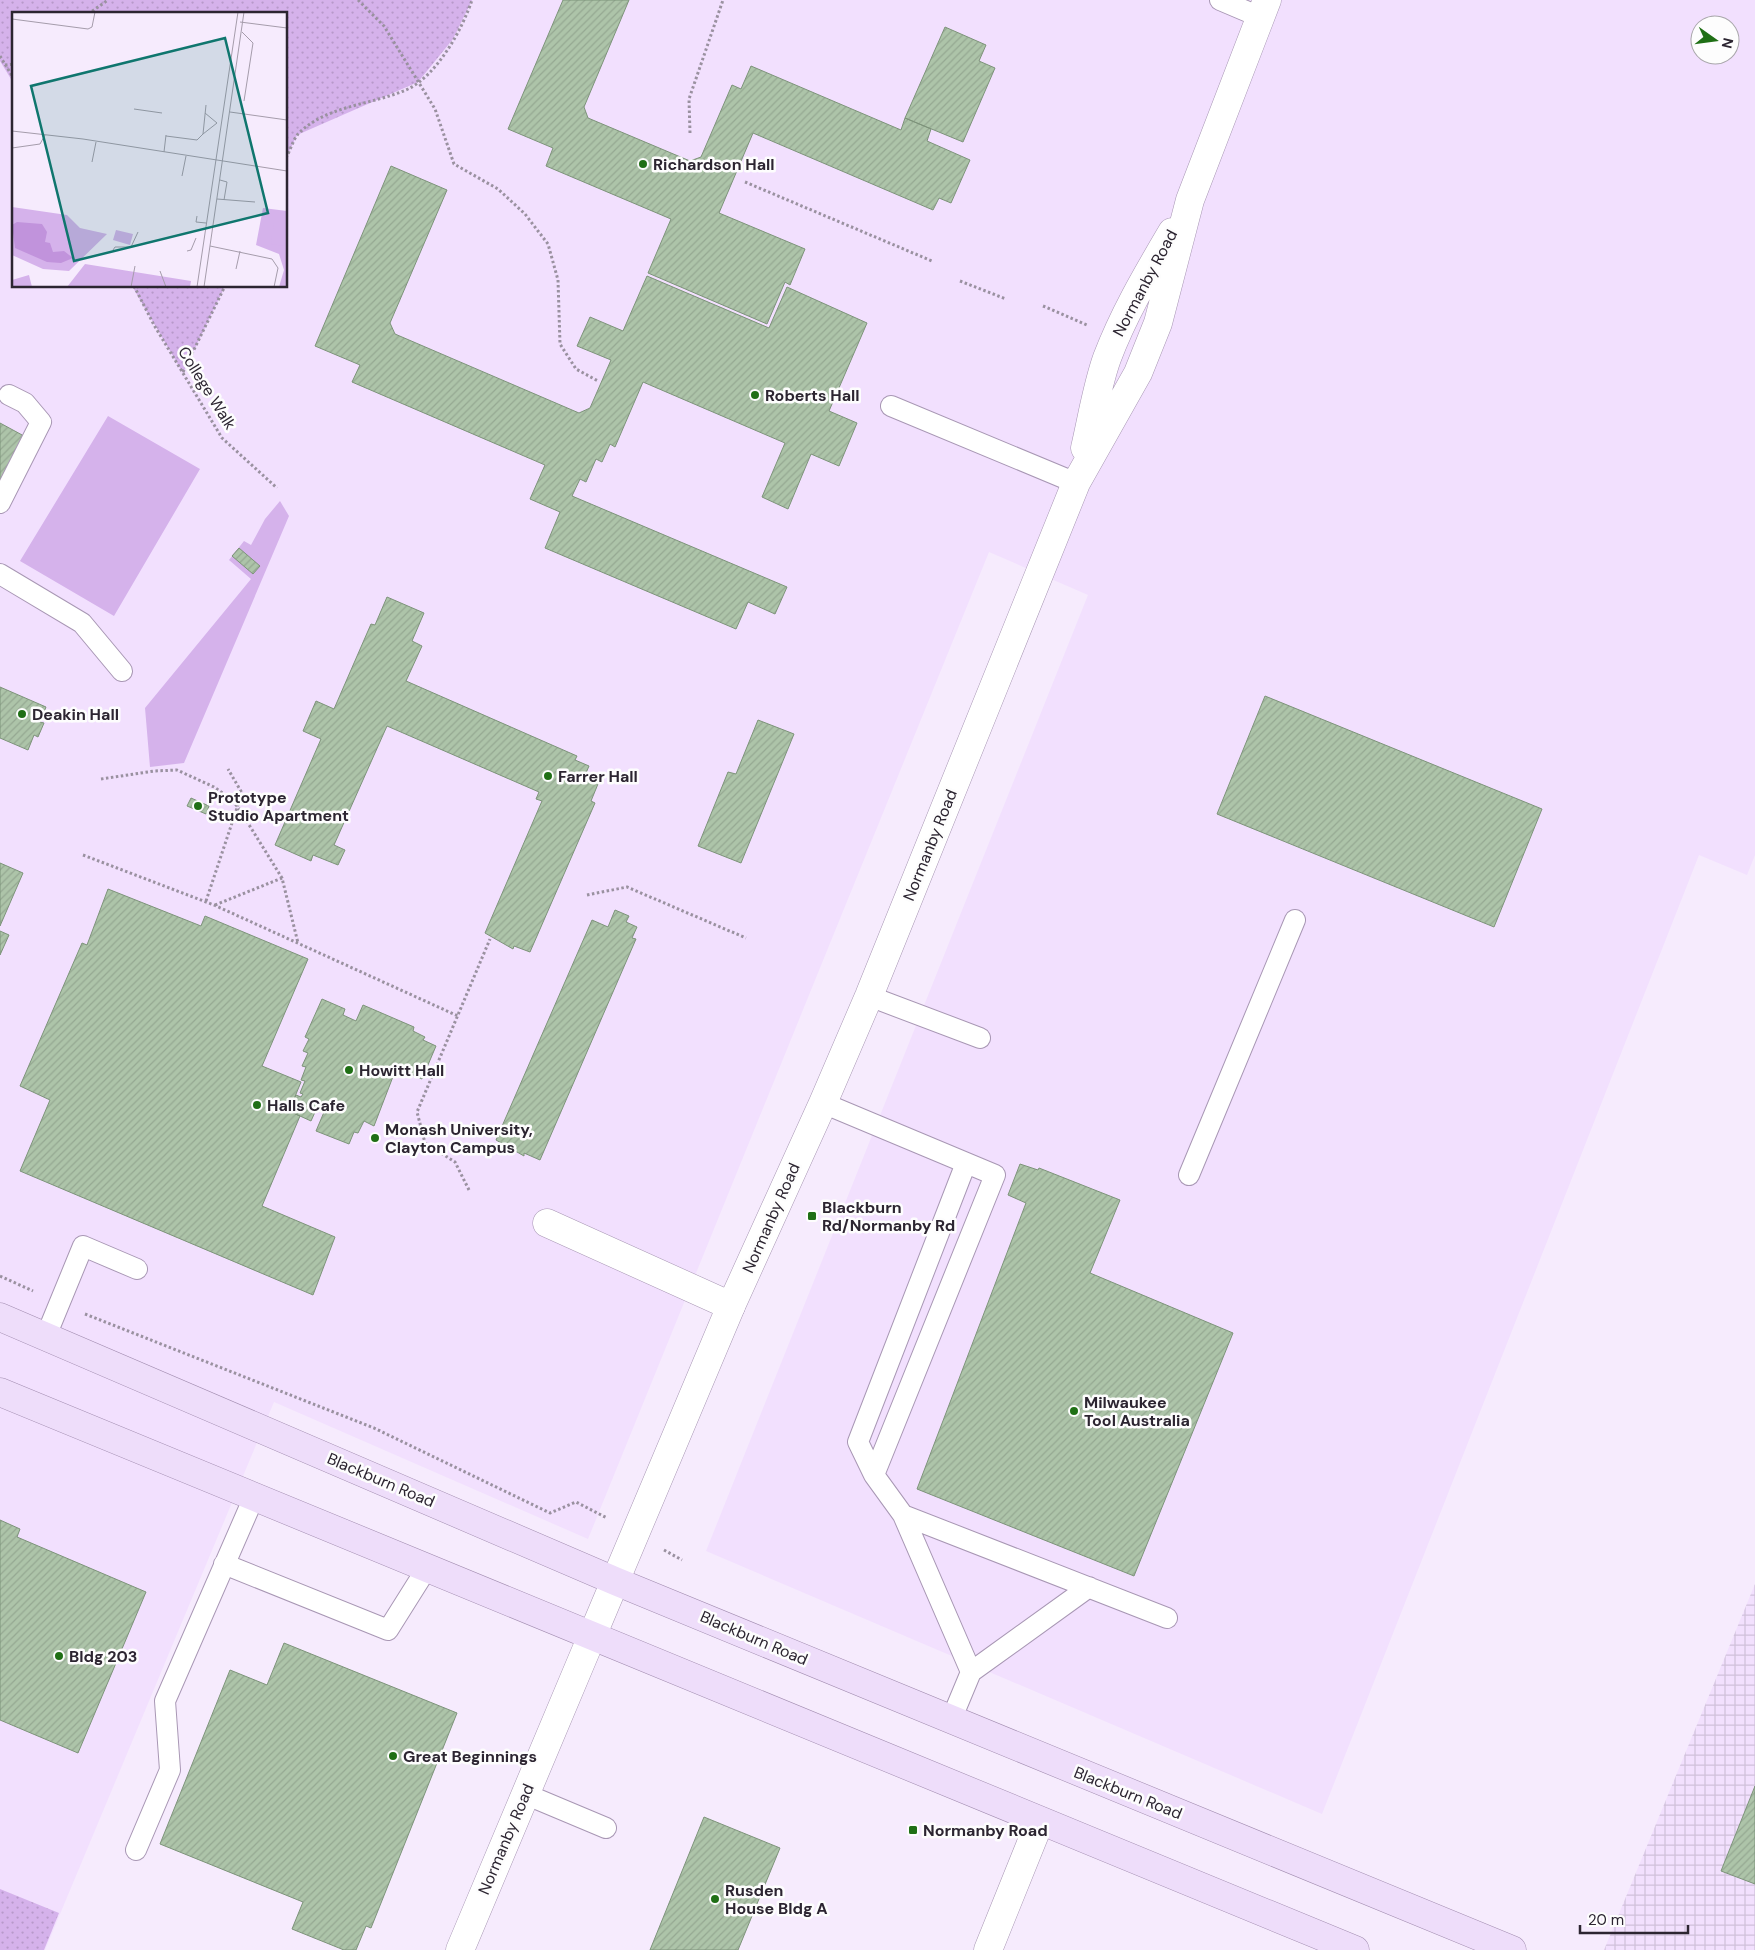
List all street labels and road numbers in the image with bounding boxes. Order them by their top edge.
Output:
street label: Normanby Road [1108,226,1182,340]
street label: College Walk [173,343,241,433]
street label: Normanby Road [898,786,962,904]
street label: Normanby Road [737,1160,805,1276]
street label: Blackburn Road [324,1448,438,1512]
street label: Blackburn Road [697,1606,811,1670]
street label: Blackburn Road [1071,1762,1185,1824]
street label: Normanby Road [473,1780,539,1898]

